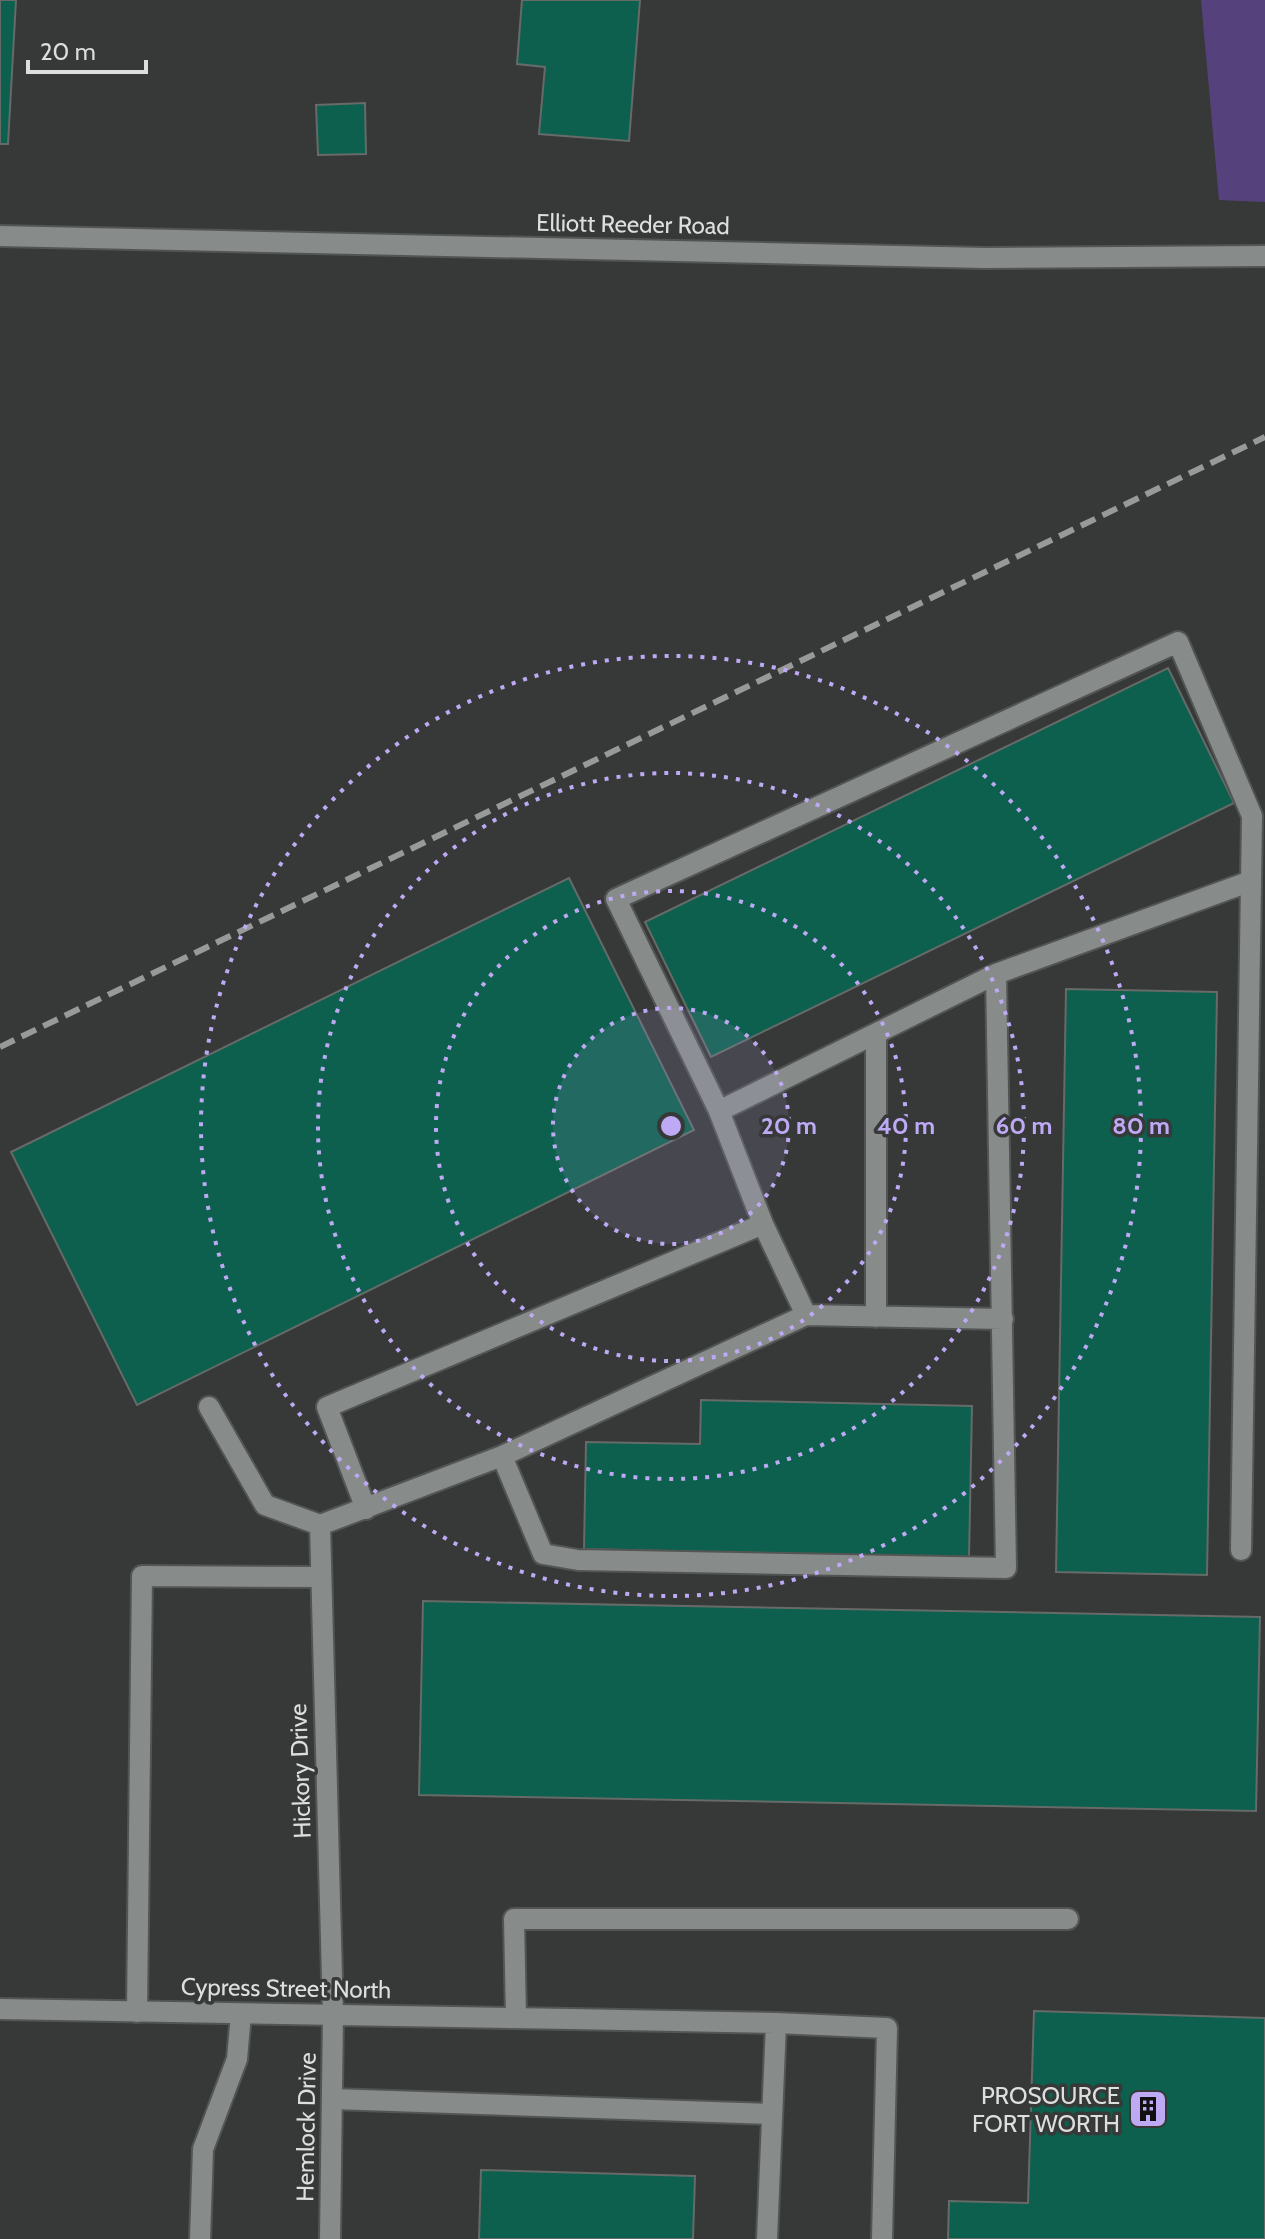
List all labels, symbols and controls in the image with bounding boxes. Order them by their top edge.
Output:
scale bar [28,24,146,74]
text: 20 m [40,37,96,66]
street label: Elliott Reeder Road [536,208,730,240]
text: 20 m [761,1111,817,1140]
text: 40 m [877,1111,935,1140]
text: 60 m [996,1111,1052,1140]
text: 80 m [1112,1111,1170,1140]
centre of rings [657,1112,685,1140]
street label: Hickory Drive [283,1703,317,1839]
street label: Cypress Street North [181,1972,391,2004]
street label: Hemlock Drive [290,2052,322,2202]
place label: PROSOURCE FORT WORTH [972,2081,1120,2138]
building icon: PROSOURCE FORT WORTH [1127,2088,1169,2130]

